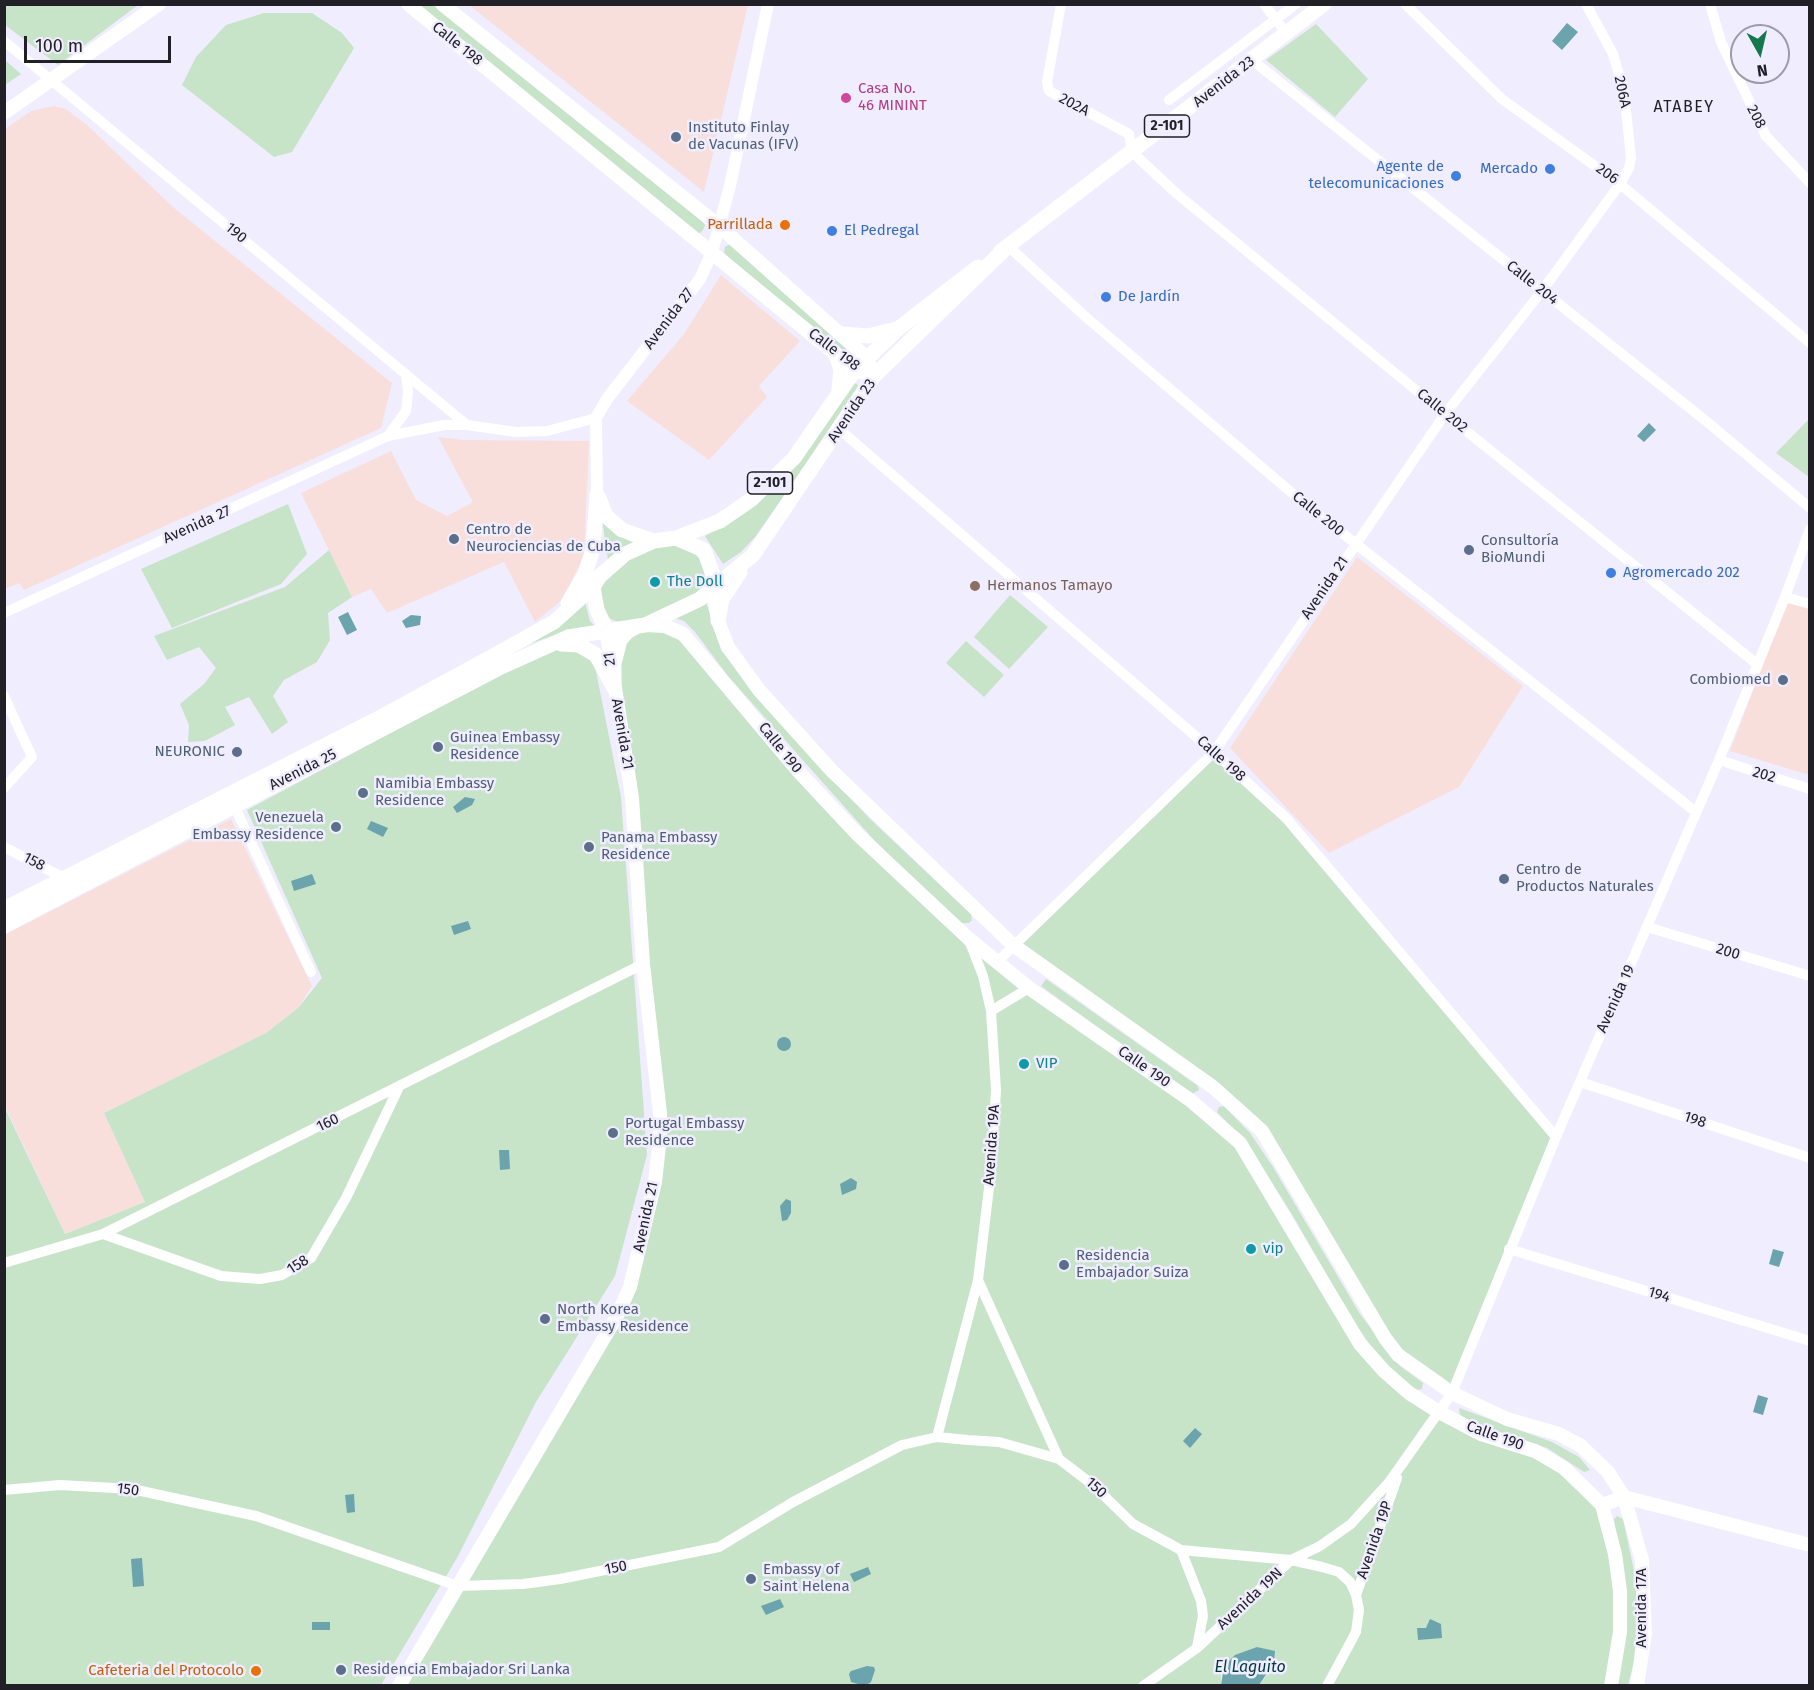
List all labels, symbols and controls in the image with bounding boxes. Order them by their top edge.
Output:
street label: Calle 198 [428,18,486,70]
scale bar [27,24,174,62]
north arrow [1730,24,1790,84]
text: 100 m [35,35,83,57]
street label: Avenida 23 [1190,52,1258,112]
text: N [1756,60,1769,80]
street label: 206A [1610,74,1634,110]
place label: Casa No. 46 MININT [858,80,927,115]
street label: 202A [1056,90,1092,120]
marker: Casa No. 46 MININT [839,91,853,105]
district label: ATABEY [1653,98,1715,118]
street label: 208 [1742,102,1770,132]
road number: 2-101 [1144,115,1190,137]
place label: Instituto Finlay de Vacunas (IFV) [688,119,798,154]
marker: Instituto Finlay de Vacunas (IFV) [669,130,683,144]
place label: Agente de telecomunicaciones [1309,158,1444,193]
place label: Mercado [1480,160,1538,178]
street label: 206 [1592,160,1622,188]
marker: Mercado [1543,162,1557,176]
marker: Agente de telecomunicaciones [1449,169,1463,183]
place label: Parrillada [707,216,773,234]
marker: Parrillada [778,218,792,232]
street label: 190 [222,219,250,247]
place label: El Pedregal [844,222,919,240]
marker: El Pedregal [825,224,839,238]
street label: Calle 204 [1502,257,1562,309]
street label: Avenida 27 [640,285,698,353]
place label: De Jardín [1118,288,1180,306]
marker: De Jardín [1099,290,1113,304]
street label: Calle 198 [805,325,863,375]
street label: Avenida 23 [824,376,880,446]
street label: Calle 202 [1413,385,1471,437]
road number: 2-101 [748,472,792,494]
street label: Calle 200 [1289,488,1347,540]
street label: Avenida 27 [160,502,234,548]
place label: Centro de Neurociencias de Cuba [466,521,621,556]
marker: Centro de Neurociencias de Cuba [447,532,461,546]
place label: Consultoría BioMundi [1481,532,1559,567]
marker: Consultoría BioMundi [1462,543,1476,557]
street label: Avenida 21 [1297,553,1353,623]
place label: Agromercado 202 [1623,564,1740,582]
marker: Agromercado 202 [1604,566,1618,580]
place label: The Doll [667,573,723,591]
marker: The Doll [648,575,662,589]
place label: Hermanos Tamayo [987,577,1113,595]
marker: Hermanos Tamayo [968,579,982,593]
street label: 21 [600,651,620,667]
place label: Combiomed [1689,671,1771,689]
marker: Combiomed [1776,673,1790,687]
street label: Avenida 21 [607,697,637,771]
street label: Calle 190 [754,719,806,777]
place label: Guinea Embassy Residence [450,729,560,764]
street label: Calle 198 [1193,732,1249,786]
marker: Guinea Embassy Residence [431,740,445,754]
place label: NEURONIC [154,743,225,761]
marker: NEURONIC [230,745,244,759]
street label: Avenida 25 [266,745,340,795]
street label: 202 [1750,763,1778,787]
place label: Namibia Embassy Residence [375,775,494,810]
marker: Namibia Embassy Residence [356,786,370,800]
place label: Venezuela Embassy Residence [192,809,324,844]
marker: Venezuela Embassy Residence [329,820,343,834]
place label: Panama Embassy Residence [601,829,717,864]
marker: Panama Embassy Residence [582,840,596,854]
street label: 158 [20,849,48,875]
place label: Centro de Productos Naturales [1516,861,1654,896]
marker: Centro de Productos Naturales [1497,872,1511,886]
street label: 200 [1714,940,1742,964]
street label: Avenida 19 [1593,962,1639,1036]
street label: Calle 190 [1114,1042,1174,1092]
place label: VIP [1036,1055,1057,1073]
marker: VIP [1017,1057,1031,1071]
street label: Avenida 19A [980,1104,1004,1186]
street label: 198 [1681,1108,1709,1132]
street label: 160 [314,1110,342,1136]
place label: Portugal Embassy Residence [625,1115,744,1150]
marker: Portugal Embassy Residence [606,1126,620,1140]
street label: Avenida 21 [630,1180,662,1254]
place label: vip [1263,1240,1284,1258]
marker: vip [1244,1242,1258,1256]
place label: Residencia Embajador Suiza [1076,1247,1189,1282]
street label: 158 [284,1251,312,1279]
marker: Residencia Embajador Suiza [1057,1258,1071,1272]
street label: 194 [1646,1283,1672,1307]
place label: North Korea Embassy Residence [557,1301,689,1336]
marker: North Korea Embassy Residence [538,1312,552,1326]
street label: Calle 190 [1464,1417,1526,1455]
street label: 150 [1082,1474,1110,1502]
street label: 150 [116,1480,140,1500]
street label: Avenida 19P [1353,1499,1397,1581]
street label: 150 [603,1557,629,1579]
place label: Embassy of Saint Helena [763,1561,850,1596]
street label: Avenida 19N [1214,1564,1286,1634]
street label: Avenida 17A [1633,1568,1651,1648]
marker: Embassy of Saint Helena [744,1572,758,1586]
water label: El Laguito [1214,1658,1286,1678]
place label: Residencia Embajador Sri Lanka [353,1661,570,1679]
place label: Cafeteria del Protocolo [88,1662,244,1680]
marker: Residencia Embajador Sri Lanka [334,1663,348,1677]
marker: Cafeteria del Protocolo [249,1664,263,1678]

